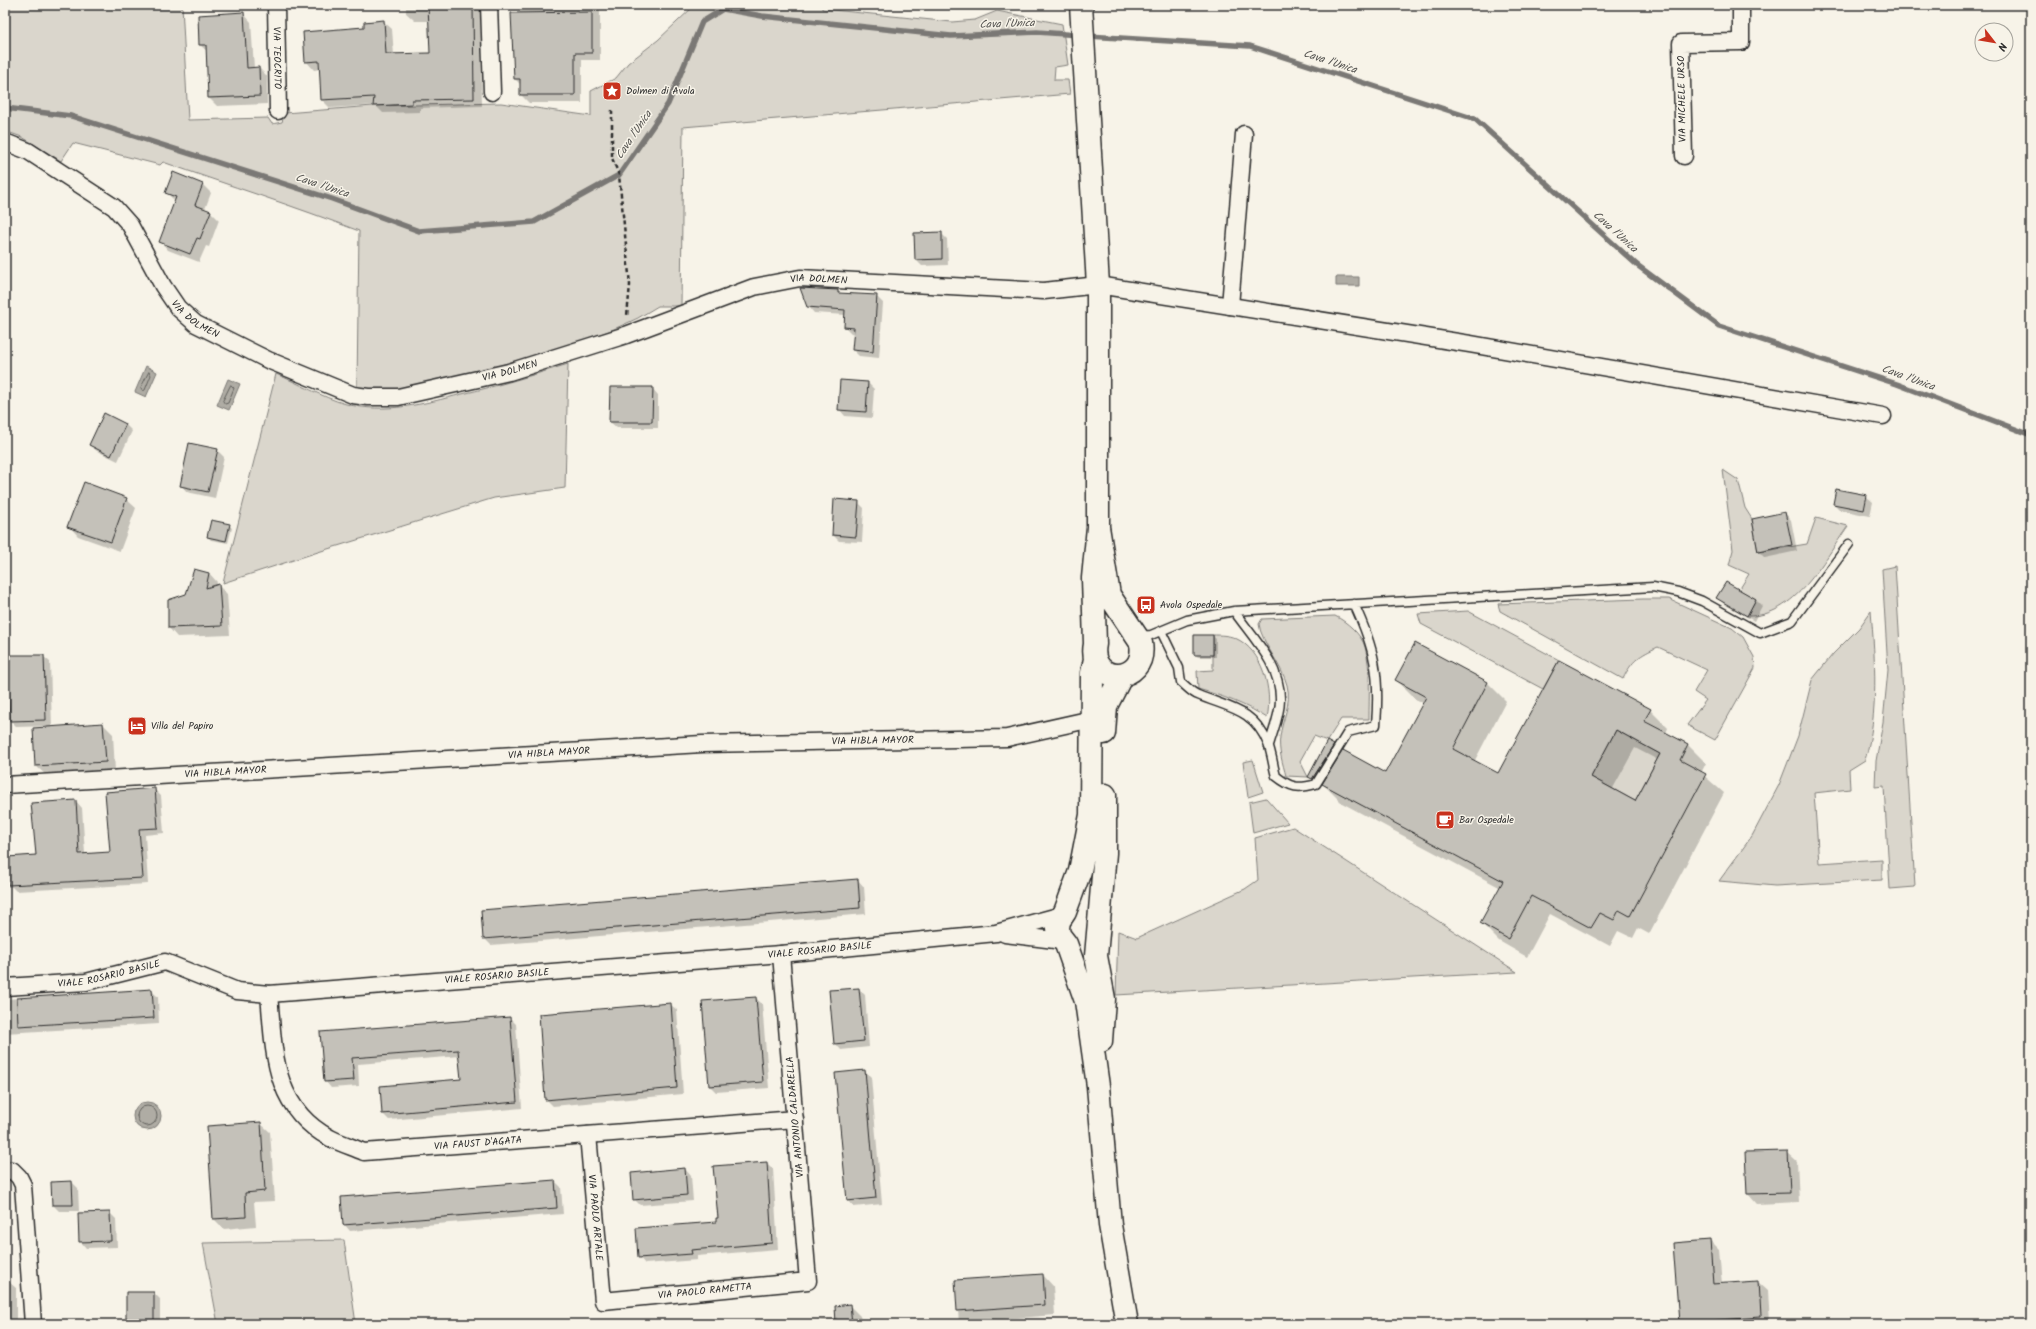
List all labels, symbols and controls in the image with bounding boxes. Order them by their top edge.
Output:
water label: Cava l'Unica [979,14,1036,34]
north arrow [1974,22,2014,62]
street label: VIA TEOCRITO [268,27,286,89]
text: N [1992,39,2011,54]
water label: Cava l'Unica [1301,45,1360,79]
street label: VIA MICHELE URSO [1673,56,1691,142]
place icon: Dolmen di Avola [601,80,623,102]
place label: Dolmen di Avola [626,83,695,99]
water label: Cava l'Unica [611,106,657,163]
water label: Cava l'Unica [293,169,352,203]
water label: Cava l'Unica [1588,207,1642,258]
street label: VIA DOLMEN [789,270,848,289]
street label: VIA DOLMEN [167,297,222,342]
street label: VIA DOLMEN [481,355,540,386]
water label: Cava l'Unica [1879,360,1938,396]
bus stop icon: Avola Ospedale [1135,594,1157,616]
place label: Avola Ospedale [1160,597,1223,613]
hotel icon: Villa del Papiro [126,715,148,737]
place label: Villa del Papiro [151,718,214,734]
street label: VIA HIBLA MAYOR [832,732,914,749]
street label: VIA HIBLA MAYOR [508,743,591,763]
street label: VIA HIBLA MAYOR [184,762,267,782]
cafe icon: Bar Ospedale [1434,809,1456,831]
place label: Bar Ospedale [1459,812,1514,828]
street label: VIALE ROSARIO BASILE [767,937,874,963]
street label: VIALE ROSARIO BASILE [57,955,163,992]
street label: VIALE ROSARIO BASILE [444,964,551,988]
street label: VIA ANTONIO CALDARELLA [782,1056,808,1178]
street label: VIA FAUST D'AGATA [433,1132,523,1155]
street label: VIA PAOLO ARTALE [584,1174,607,1263]
street label: VIA PAOLO RAMETTA [657,1279,753,1304]

